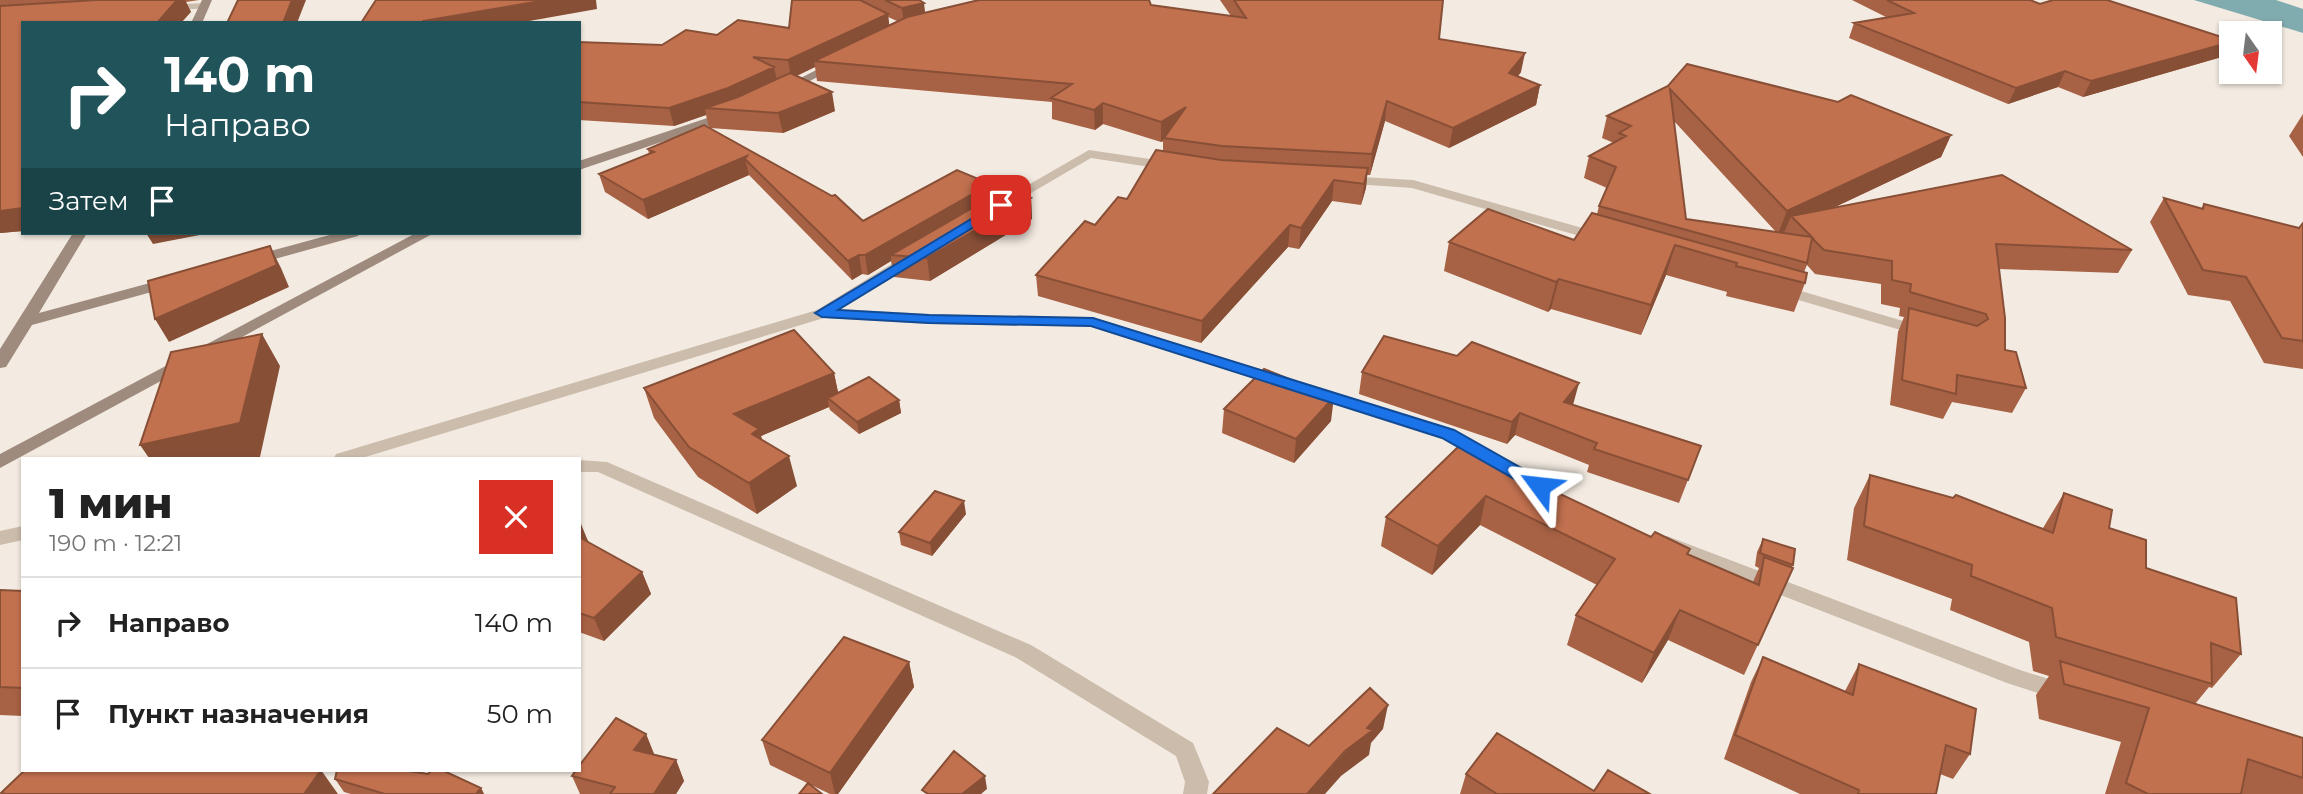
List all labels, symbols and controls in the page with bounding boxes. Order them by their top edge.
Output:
north arrow [2219,21,2282,84]
map controls [2219,21,2282,84]
text: 140 m [164,45,316,104]
icon: right [49,49,140,140]
text: Направо [164,105,311,144]
pin [971,175,1031,235]
icon: arrive [143,182,181,220]
text: Затем [49,185,129,217]
icon: arrive [982,186,1020,224]
position arrow [1503,449,1577,523]
text: 1 мин [49,477,173,529]
button: close [479,480,553,554]
text: 190 m · 12:21 [49,529,182,557]
icon: right [49,604,87,642]
text: Направо [108,607,229,639]
text: 140 m [475,607,553,639]
icon: arrive [49,695,87,733]
text: Пункт назначения [108,698,369,730]
text: 50 m [487,698,553,730]

